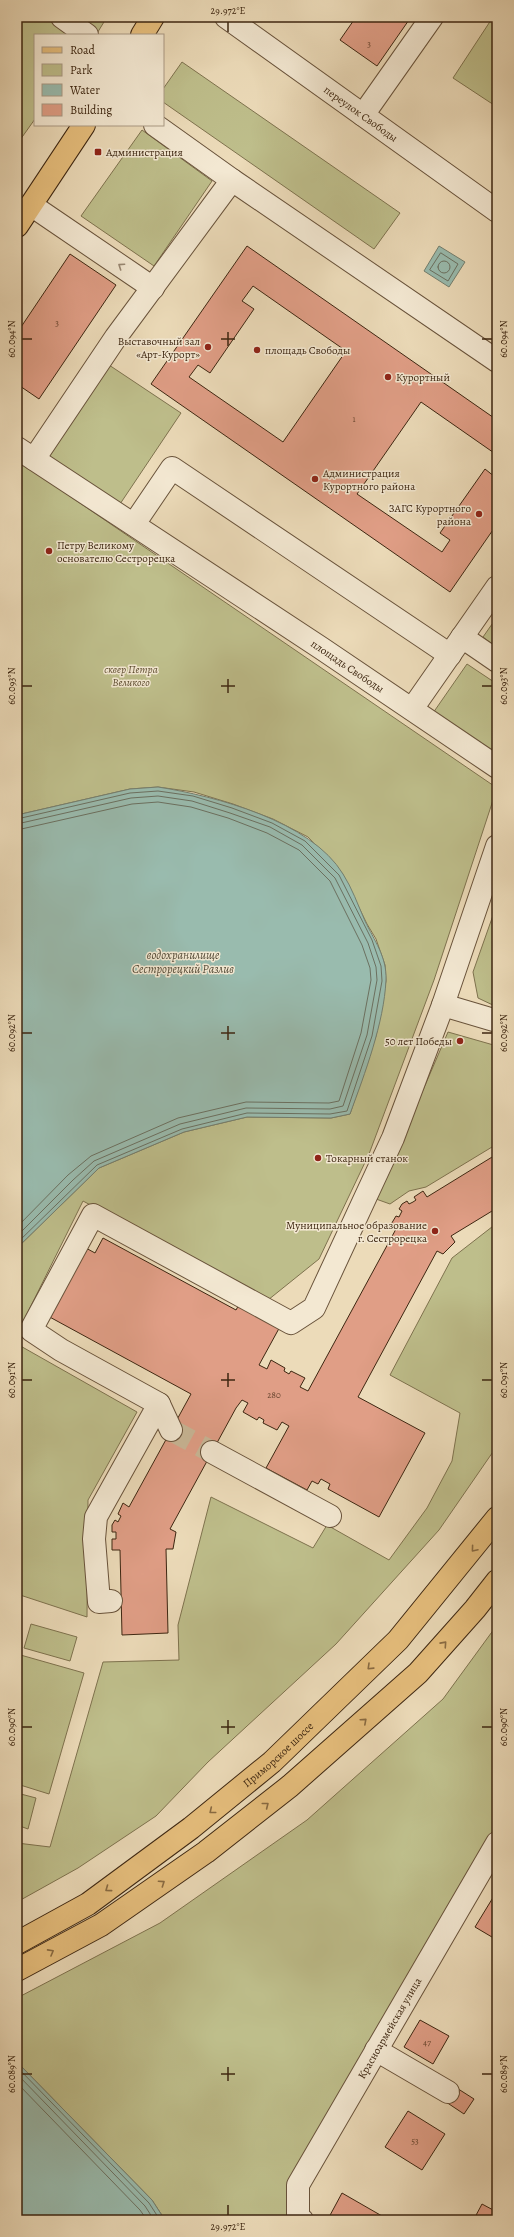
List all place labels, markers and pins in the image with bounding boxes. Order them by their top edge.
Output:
place label: Администрация [105,145,183,160]
marker: Администрация [93,147,103,157]
place label: Выставочный зал «Арт-Курорт» [118,334,201,362]
marker: Выставочный зал «Арт-Курорт» [203,342,213,352]
place label: площадь Свободы [265,343,350,358]
marker: площадь Свободы [252,345,262,355]
place label: Курортный [396,370,450,385]
marker: Курортный [383,372,393,382]
place label: Администрация Курортного района [322,466,416,494]
marker: Администрация Курортного района [310,474,320,484]
place label: ЗАГС Курортного района [389,501,472,529]
marker: ЗАГС Курортного района [474,509,484,519]
place label: Петру Великому основателю Сестрорецка [57,538,176,566]
marker: Петру Великому основателю Сестрорецка [44,546,54,556]
place label: 50 лет Победы [385,1034,452,1049]
marker: 50 лет Победы [455,1036,465,1046]
place label: Токарный станок [326,1151,408,1166]
marker: Токарный станок [313,1153,323,1163]
place label: Муниципальное образование г. Сестрорецка [286,1218,428,1246]
marker: Муниципальное образование г. Сестрорецка [430,1226,440,1236]

